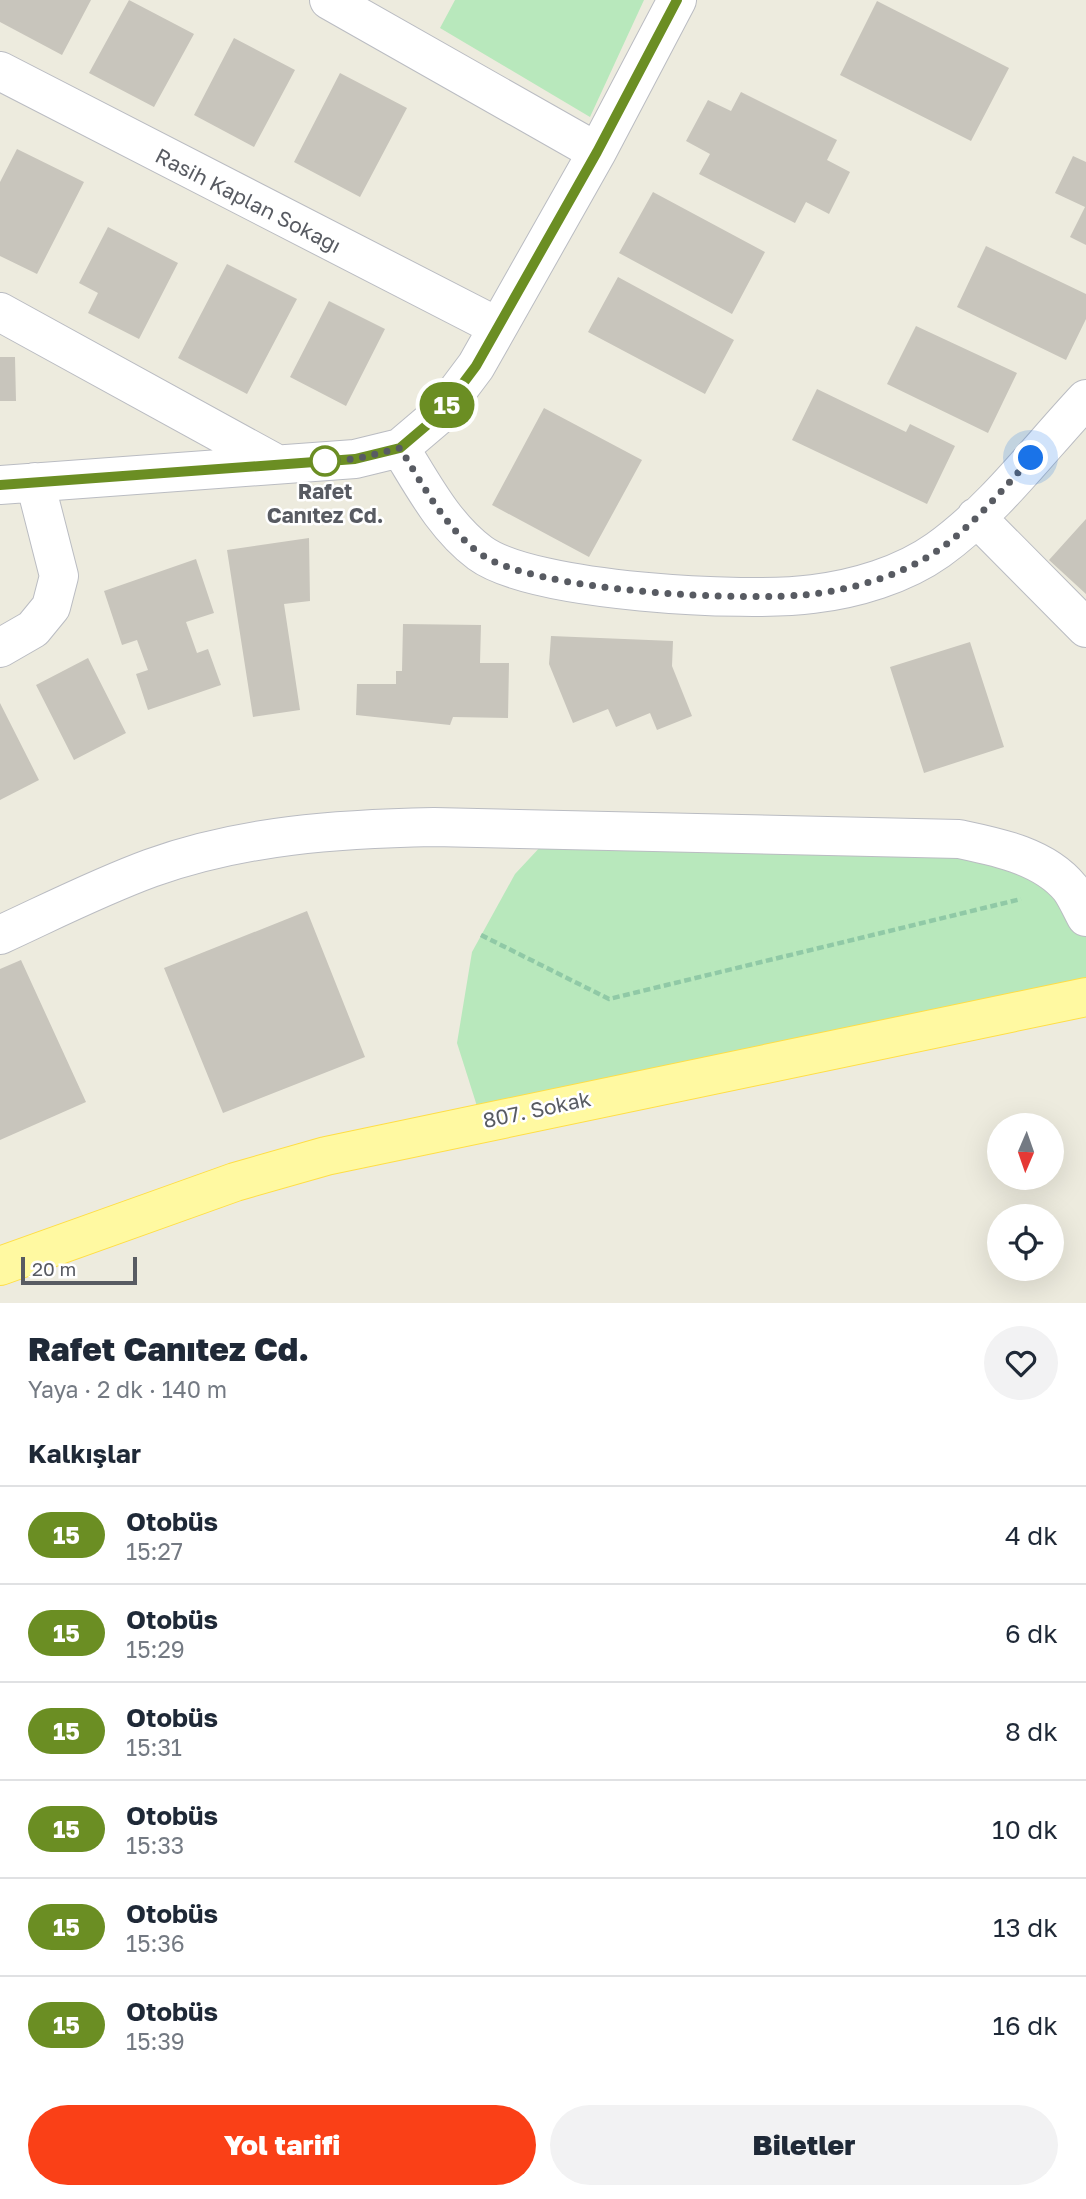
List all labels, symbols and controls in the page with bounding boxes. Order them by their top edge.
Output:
street label: Rasih Kaplan Sokağı [151,142,346,258]
line badge: 15 [416,382,478,428]
text: 15 [434,390,461,419]
your location [1013,440,1048,475]
marker: Rafet Canıtez Cd. [310,446,340,476]
place label: Rafet Canıtez Cd. [267,478,383,528]
street label: 807. Sokak [480,1085,593,1133]
north arrow [987,1113,1064,1190]
map controls [987,1113,1064,1281]
button: locate [987,1204,1064,1281]
scale bar [21,1254,136,1286]
text: 20 m [32,1257,76,1280]
button: heart [984,1326,1058,1400]
text: Rafet Canıtez Cd. [28,1329,309,1368]
text: Yaya · 2 dk · 140 m [28,1375,227,1403]
text: Kalkışlar [28,1438,141,1469]
text: Otobüs [126,1506,218,1537]
text: 15 [53,1520,80,1549]
text: 4 dk [1005,1520,1058,1551]
text: 15:27 [126,1537,183,1565]
text: Otobüs [126,1604,218,1635]
text: 15 [53,1618,80,1647]
text: 6 dk [1005,1618,1058,1649]
text: 15:29 [126,1635,185,1663]
text: Otobüs [126,1702,218,1733]
text: 15 [53,1716,80,1745]
text: 8 dk [1005,1716,1058,1747]
text: 15:31 [126,1733,182,1761]
text: Otobüs [126,1800,218,1831]
text: 15 [53,1814,80,1843]
text: 10 dk [992,1814,1058,1845]
text: 15:33 [126,1831,184,1859]
text: Otobüs [126,1898,218,1929]
text: 15 [53,1912,80,1941]
text: 13 dk [993,1912,1058,1943]
text: 15:36 [126,1929,185,1957]
text: Otobüs [126,1996,218,2027]
text: 15 [53,2010,80,2039]
text: 16 dk [992,2010,1058,2041]
text: 15:39 [126,2027,185,2055]
button: Yol tarifi [28,2105,536,2185]
button: Biletler [550,2105,1058,2185]

